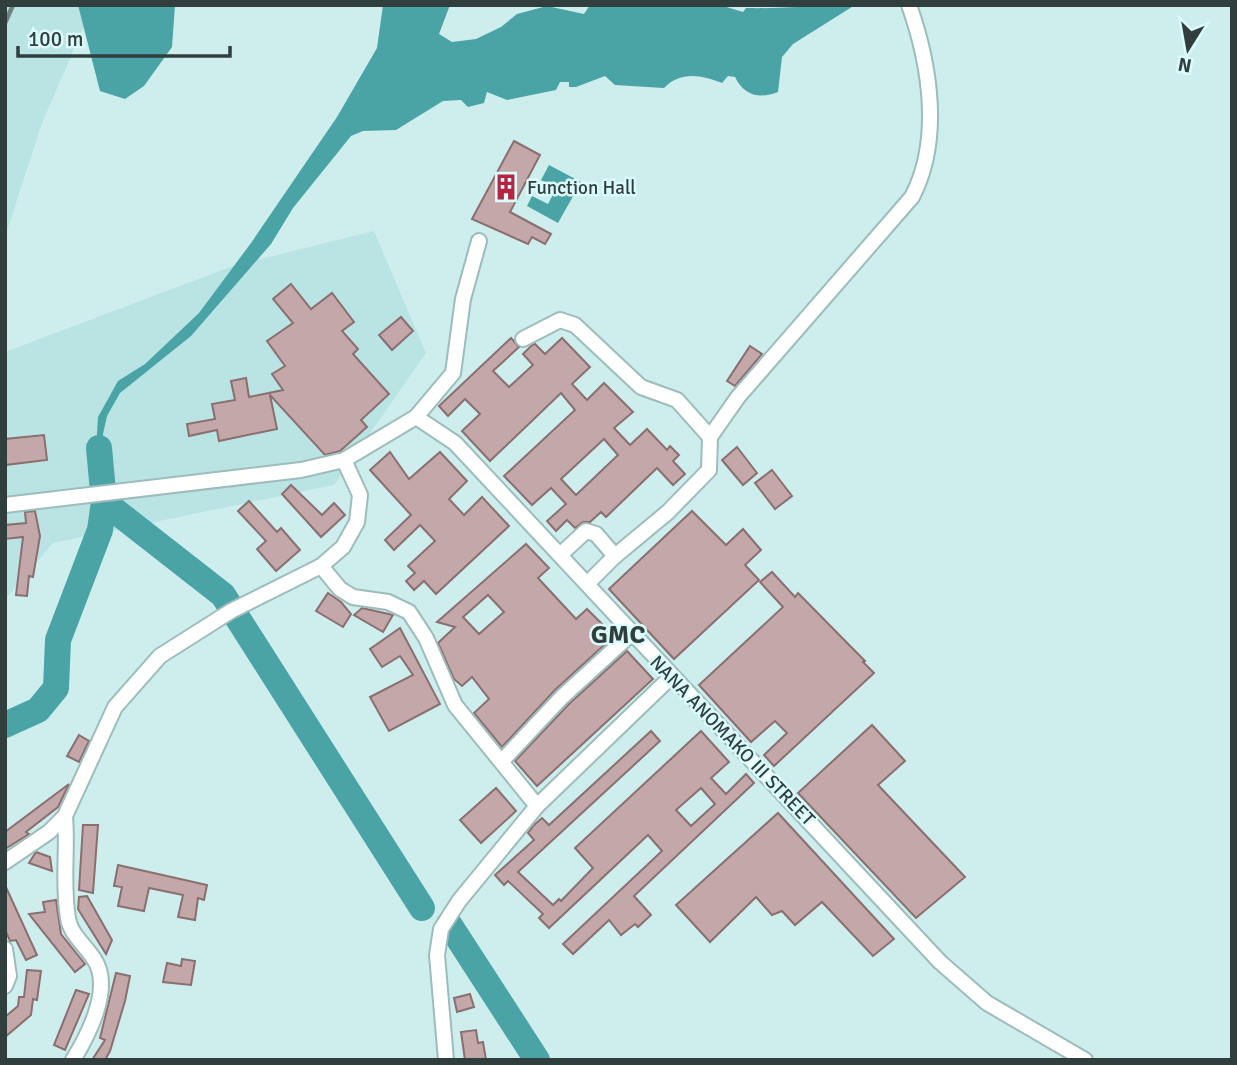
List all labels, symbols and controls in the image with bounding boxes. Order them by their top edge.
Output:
scale bar [18,14,229,58]
north arrow [1153,14,1223,84]
text: 100 m [28,26,83,52]
text: N [1176,52,1194,78]
building icon: Function Hall [491,172,521,202]
place label: Function Hall [527,176,636,200]
district label: GMC [591,619,645,651]
street label: NANA ANOMAKO III STREET [645,650,820,831]

